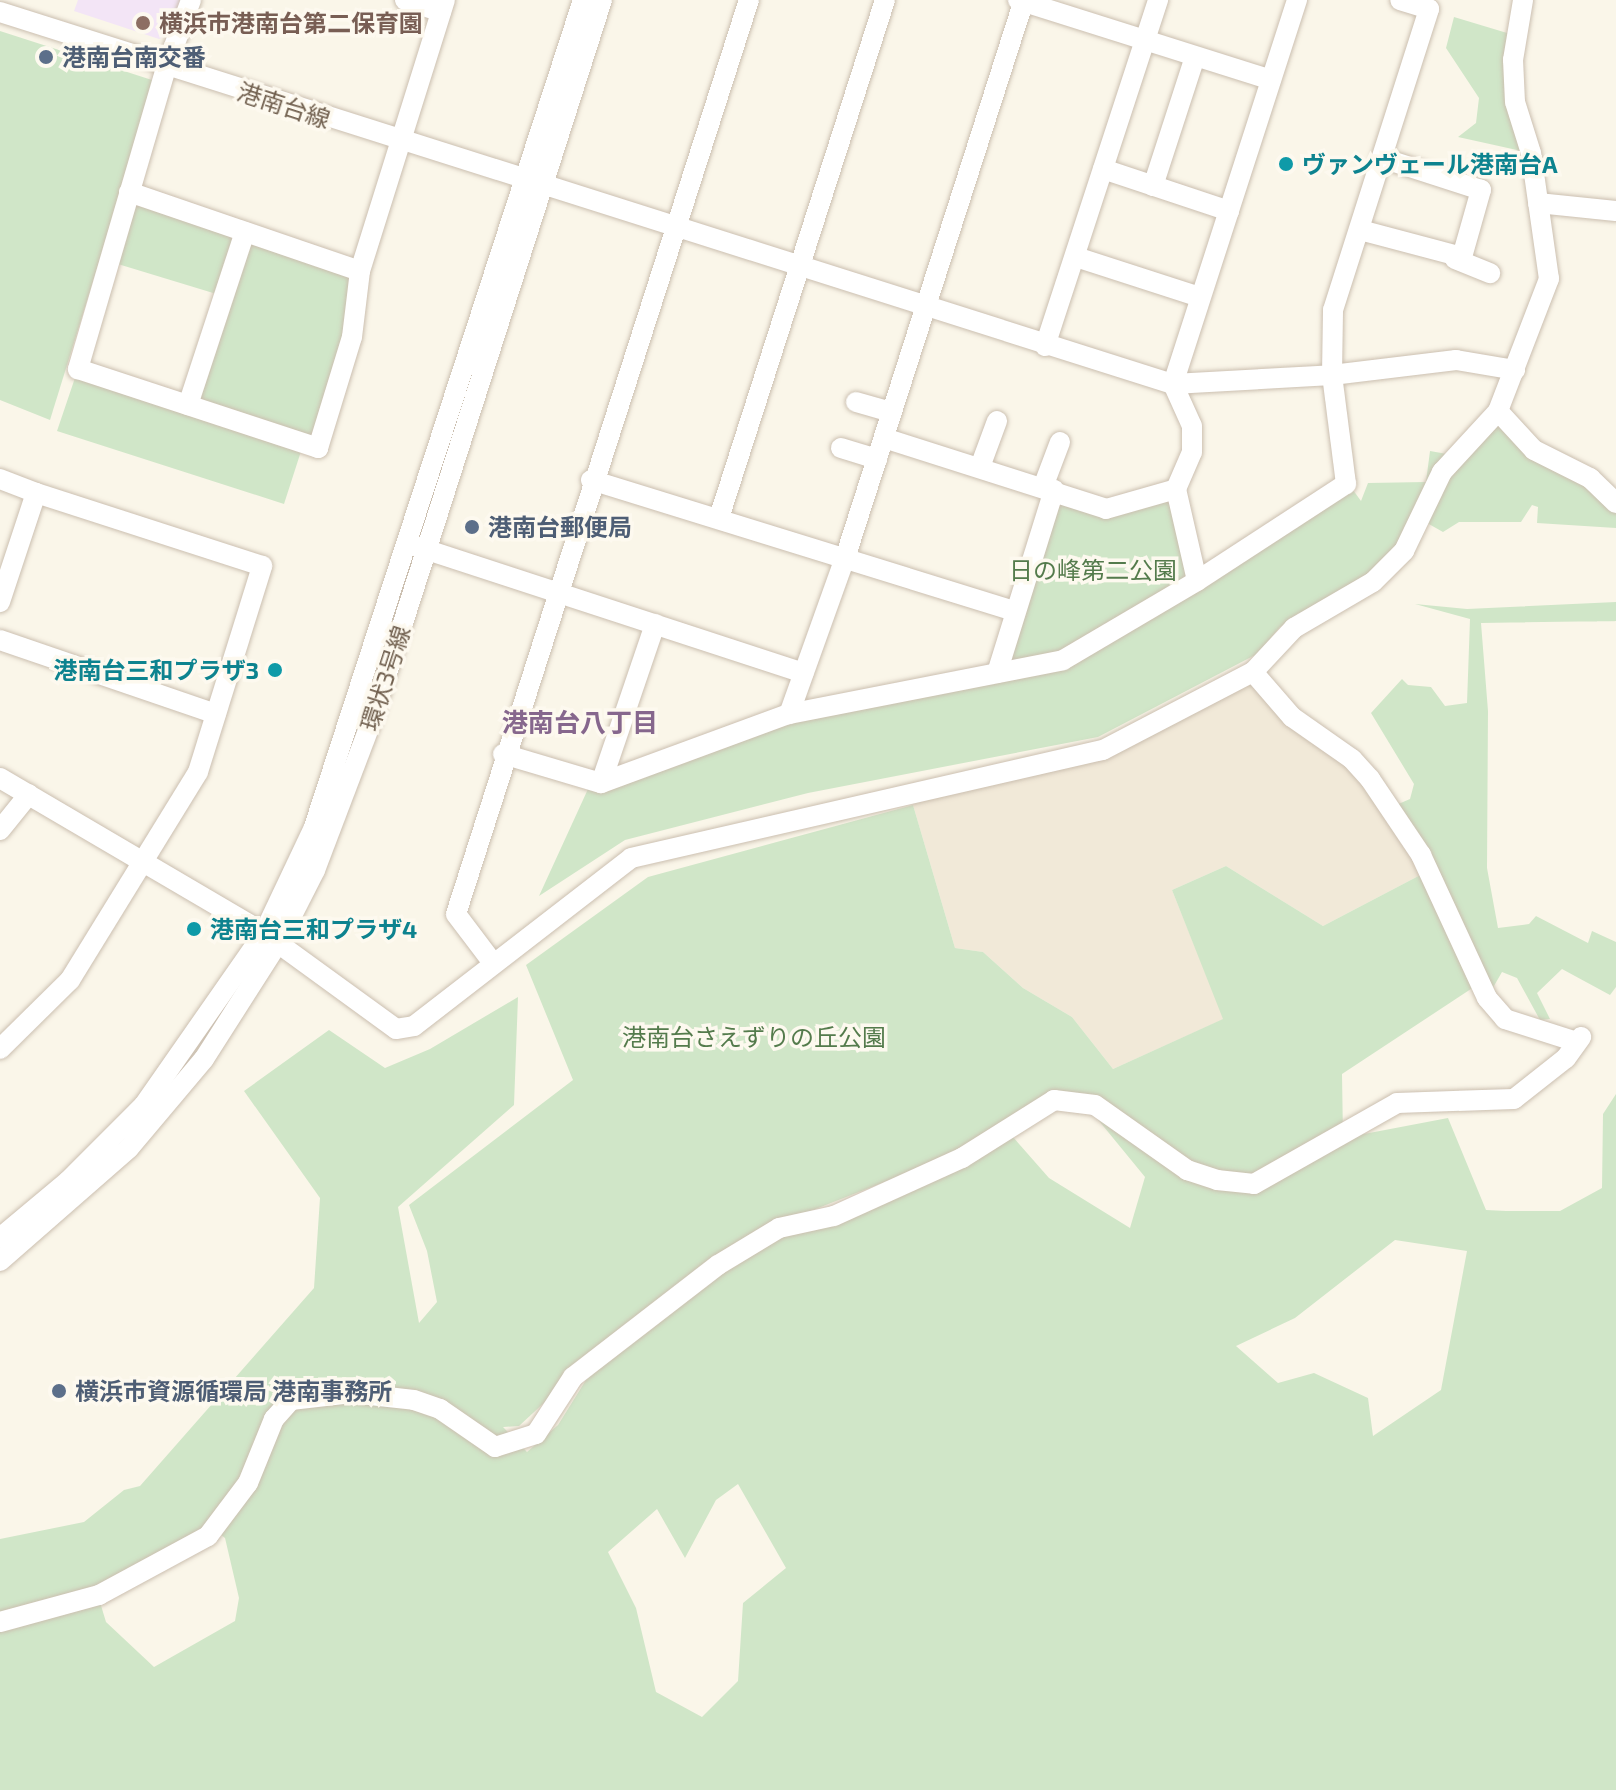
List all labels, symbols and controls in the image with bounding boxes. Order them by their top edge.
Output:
place label: 横浜市港南台第二保育園 [159,9,423,37]
marker: 横浜市港南台第二保育園 [134,14,152,32]
place label: 港南台南交番 [62,43,206,71]
marker: 港南台南交番 [37,48,55,66]
street label: 港南台線 [234,76,334,134]
place label: ヴァンヴェール港南台A [1302,150,1558,178]
marker: ヴァンヴェール港南台A [1277,155,1295,173]
place label: 港南台郵便局 [488,513,632,541]
marker: 港南台郵便局 [463,518,481,536]
park label: 日の峰第二公園 [1009,556,1177,584]
street label: 環状3号線 [354,622,416,734]
place label: 港南台三和プラザ3 [53,656,259,684]
marker: 港南台三和プラザ3 [266,661,284,679]
district label: 港南台八丁目 [502,706,658,738]
place label: 港南台三和プラザ4 [210,915,417,943]
marker: 港南台三和プラザ4 [185,920,203,938]
park label: 港南台さえずりの丘公園 [622,1023,886,1051]
place label: 横浜市資源循環局 港南事務所 [75,1377,392,1405]
marker: 横浜市資源循環局 港南事務所 [50,1382,68,1400]

